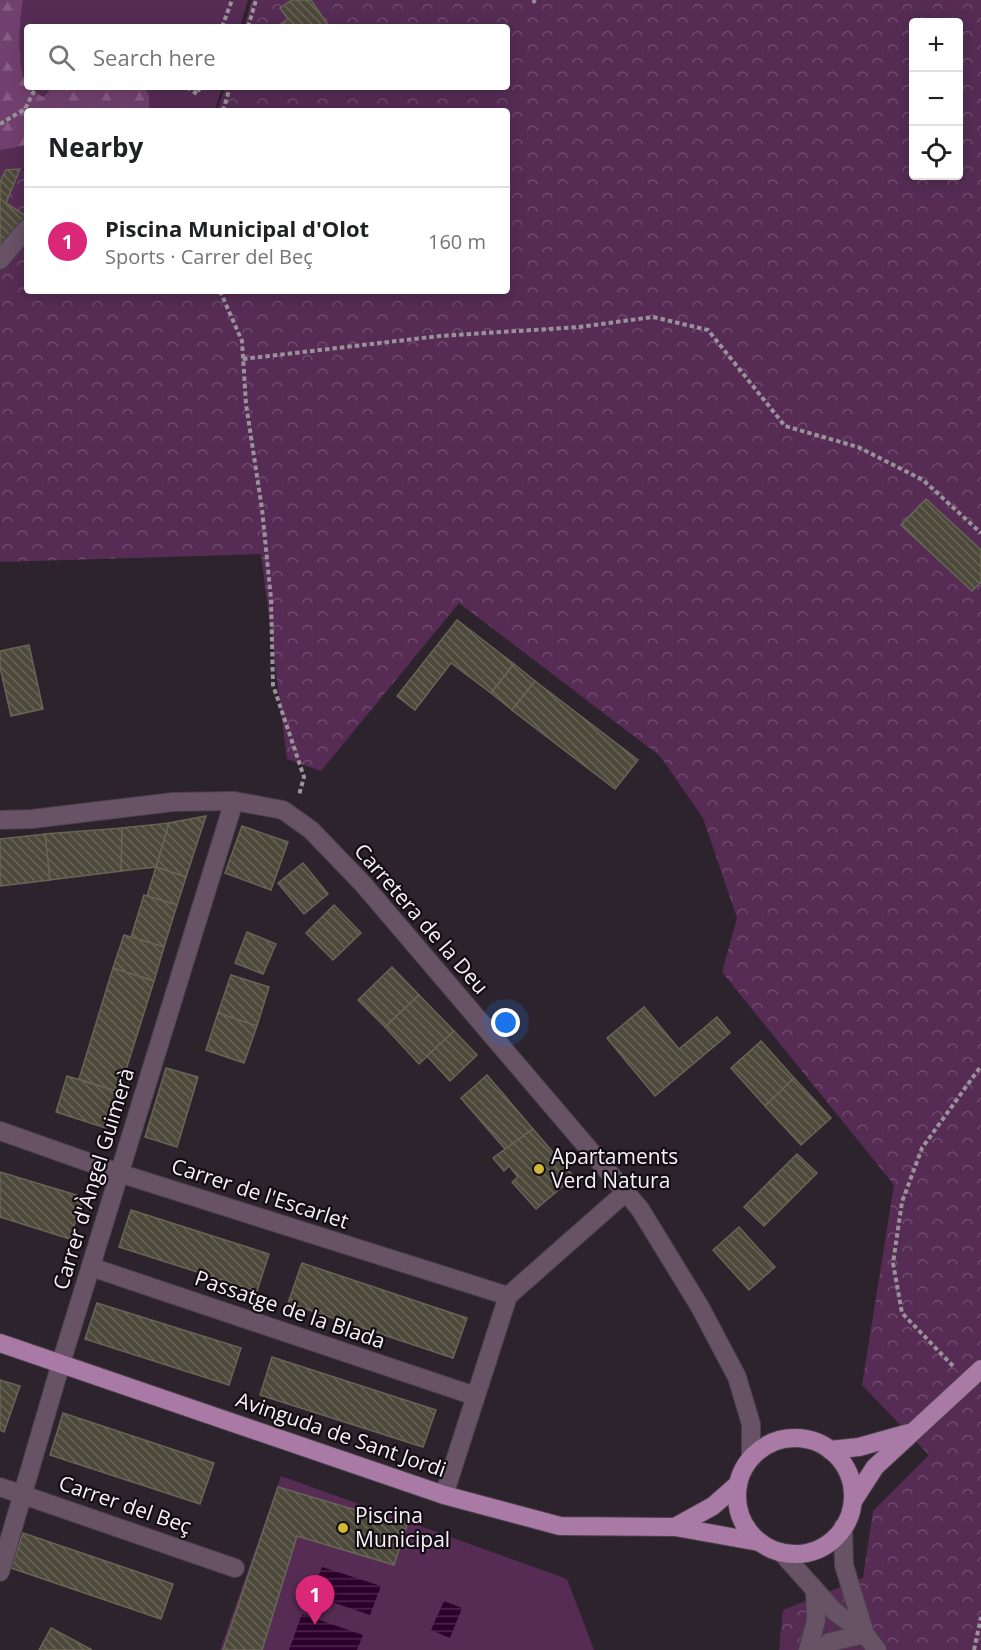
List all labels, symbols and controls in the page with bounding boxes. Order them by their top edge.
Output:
map controls [909,18,963,180]
button: + [909,18,963,72]
search box [24,24,510,90]
icon: search [45,41,78,74]
text: Search here [93,42,216,72]
button: − [909,72,963,126]
button: locate [909,126,963,180]
text: Nearby [48,129,143,165]
text: Piscina Municipal d'Olot [105,213,369,243]
text: 1 [62,228,73,255]
text: 160 m [428,228,486,255]
text: Sports · Carrer del Beç [105,243,313,270]
street label: Carretera de la Deu [348,837,495,1000]
your location [491,1008,520,1037]
street label: Carrer d'Àngel Guimerà [46,1064,140,1293]
place label: Apartaments Verd Natura [551,1142,678,1194]
street label: Carrer de l'Escarlet [168,1151,352,1235]
marker: Apartaments Verd Natura [532,1162,546,1176]
street label: Passatge de la Blada [191,1263,389,1355]
street label: Avinguda de Sant Jordi [233,1385,450,1483]
street label: Carrer del Beç [55,1468,195,1540]
place label: Piscina Municipal [355,1501,450,1553]
marker: Piscina Municipal [336,1521,350,1535]
pin: 1 [296,1576,334,1625]

